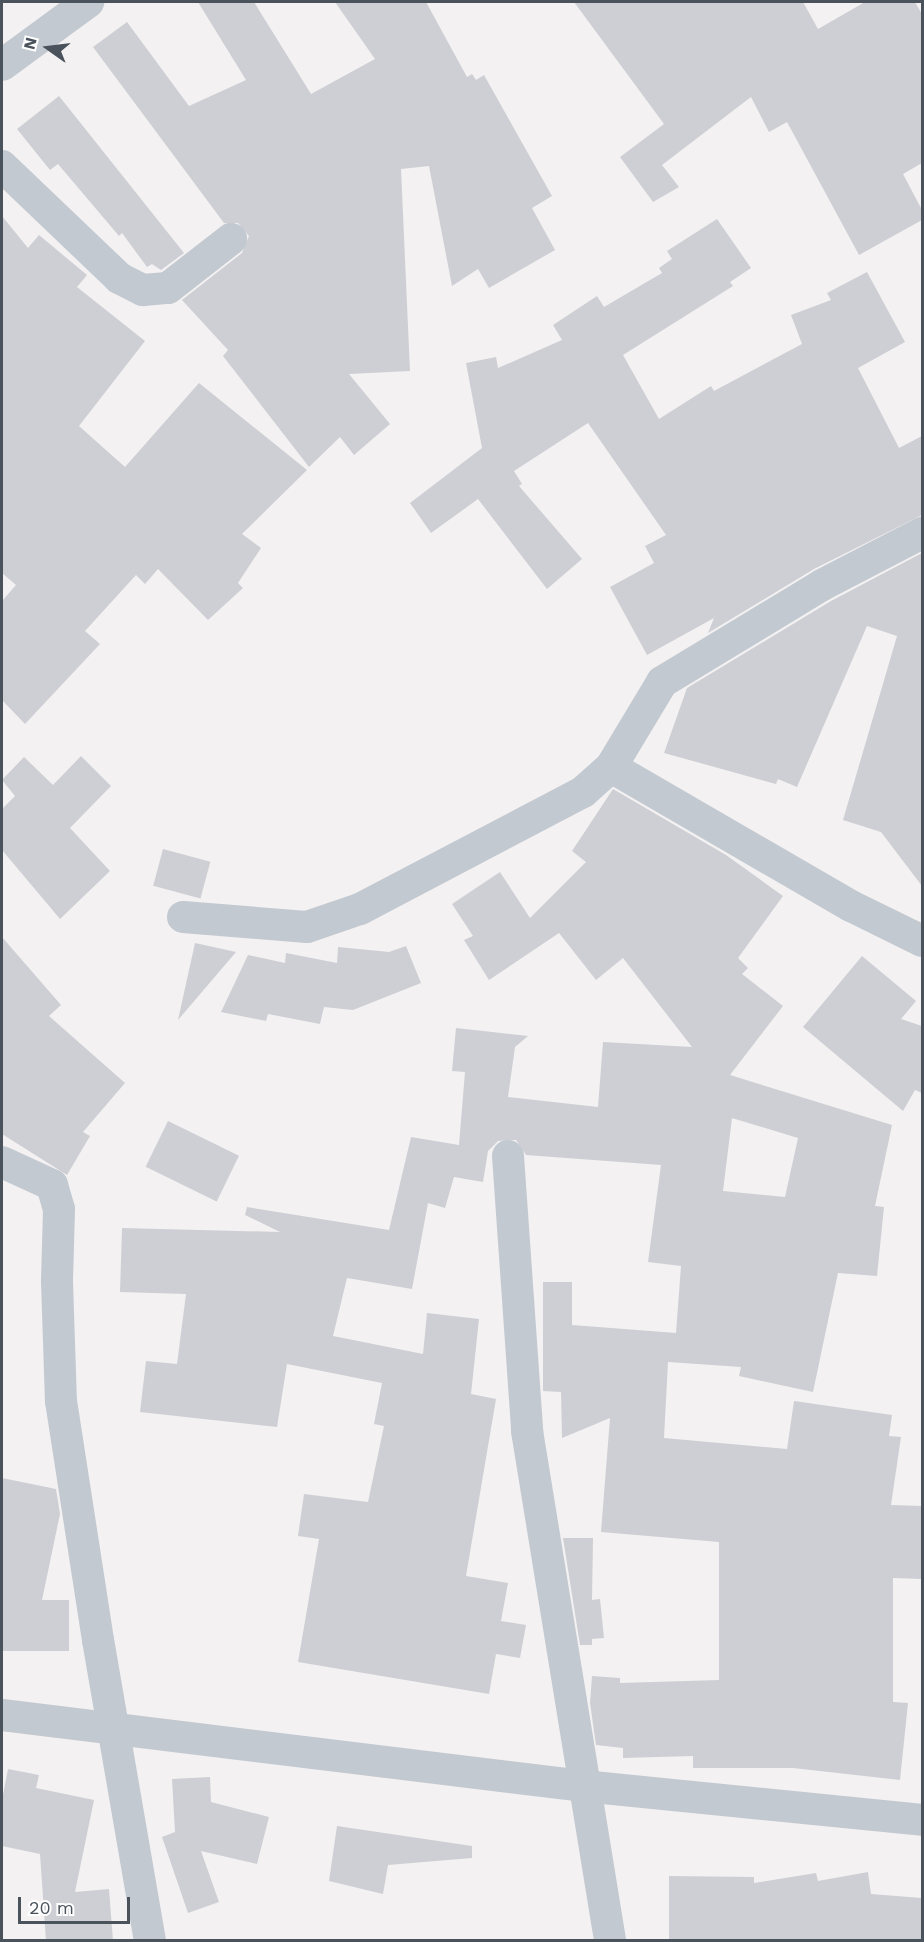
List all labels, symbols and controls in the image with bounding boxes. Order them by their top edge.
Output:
north arrow [18,18,78,78]
text: N [19,35,41,52]
scale bar [21,1885,134,1923]
text: 20 m [29,1897,74,1918]

